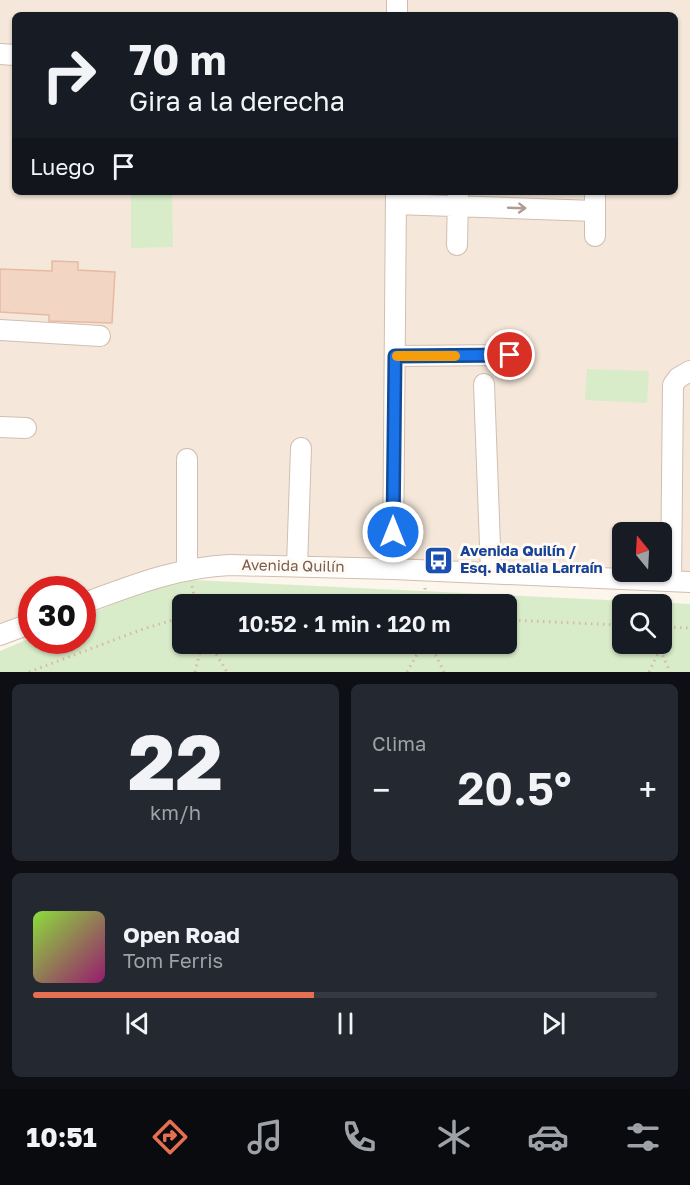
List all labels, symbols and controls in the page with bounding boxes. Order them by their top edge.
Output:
text: 70 m [129,34,226,84]
icon: right [30,36,108,114]
text: Gira a la derecha [129,85,345,117]
icon: arrive [107,150,140,183]
text: Luego [30,153,95,180]
one-way arrow [506,203,526,214]
pin [484,329,535,380]
icon: arrive [493,338,526,371]
position arrow [361,500,425,564]
north arrow [612,522,672,582]
map controls [612,522,672,654]
place label: Avenida Quilín / Esq. Natalia Larraín [460,541,603,576]
bus stop icon: Avenida Quilín / Esq. Natalia Larraín [423,544,455,576]
street label: Avenida Quilín [241,555,345,575]
speed limit sign: 30 [18,576,96,654]
button: search [612,594,672,654]
text: 10:52 · 1 min · 120 m [238,610,451,637]
text: 22 [128,714,223,807]
text: Clima [372,731,426,755]
text: 20.5° [457,761,572,815]
text: − [372,770,390,809]
text: + [639,770,657,809]
text: km/h [150,800,201,824]
text: Open Road [123,921,240,948]
text: Tom Ferris [123,948,223,972]
icon: previous [121,1007,154,1040]
icon: pause [329,1007,362,1040]
icon: next [537,1007,570,1040]
icon: directions [149,1116,191,1158]
icon: music [244,1116,286,1158]
icon: phone [338,1116,380,1158]
icon: climate [433,1116,475,1158]
icon: car [527,1116,569,1158]
icon: filters [622,1116,664,1158]
text: 10:51 [26,1121,97,1153]

